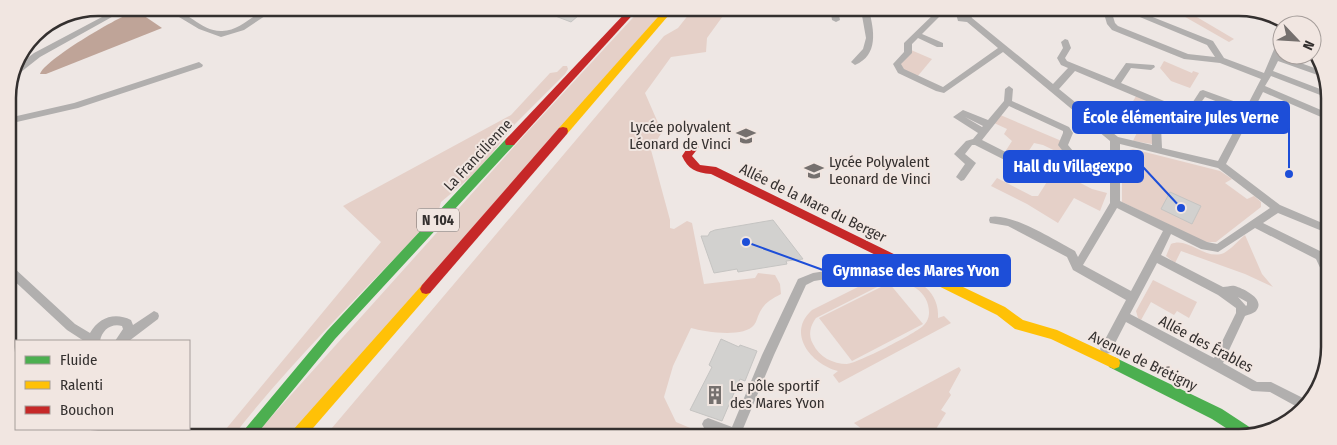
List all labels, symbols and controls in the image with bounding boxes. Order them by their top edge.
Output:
north arrow [1272,15,1322,65]
text: N [1299,38,1318,53]
callout: École élémentaire Jules Verne [1073,102,1289,133]
text: École élémentaire Jules Verne [1083,107,1279,127]
street label: La Francilienne [440,115,516,195]
place label: Lycée polyvalent Léonard de Vinci [629,118,731,153]
school or university icon: Lycée polyvalent Léonard de Vinci [735,125,757,147]
callout: Hall du Villagexpo [1004,151,1143,182]
place label: Lycée Polyvalent Leonard de Vinci [829,153,931,188]
text: Hall du Villagexpo [1013,157,1133,176]
street label: Allée de la Mare du Berger [737,160,890,247]
school or university icon: Lycée Polyvalent Leonard de Vinci [803,160,825,182]
road number: N 104 [417,208,459,232]
callout: Gymnase des Mares Yvon [823,255,1010,286]
text: Gymnase des Mares Yvon [833,261,999,280]
street label: Allée des Érables [1156,312,1256,376]
street label: Avenue de Brétigny [1086,327,1200,395]
legend [15,340,190,430]
text: Fluide [60,351,97,369]
text: Ralenti [60,376,103,394]
place label: Le pôle sportif des Mares Yvon [730,377,825,412]
building icon: Le pôle sportif des Mares Yvon [704,384,726,406]
text: Bouchon [60,401,114,419]

